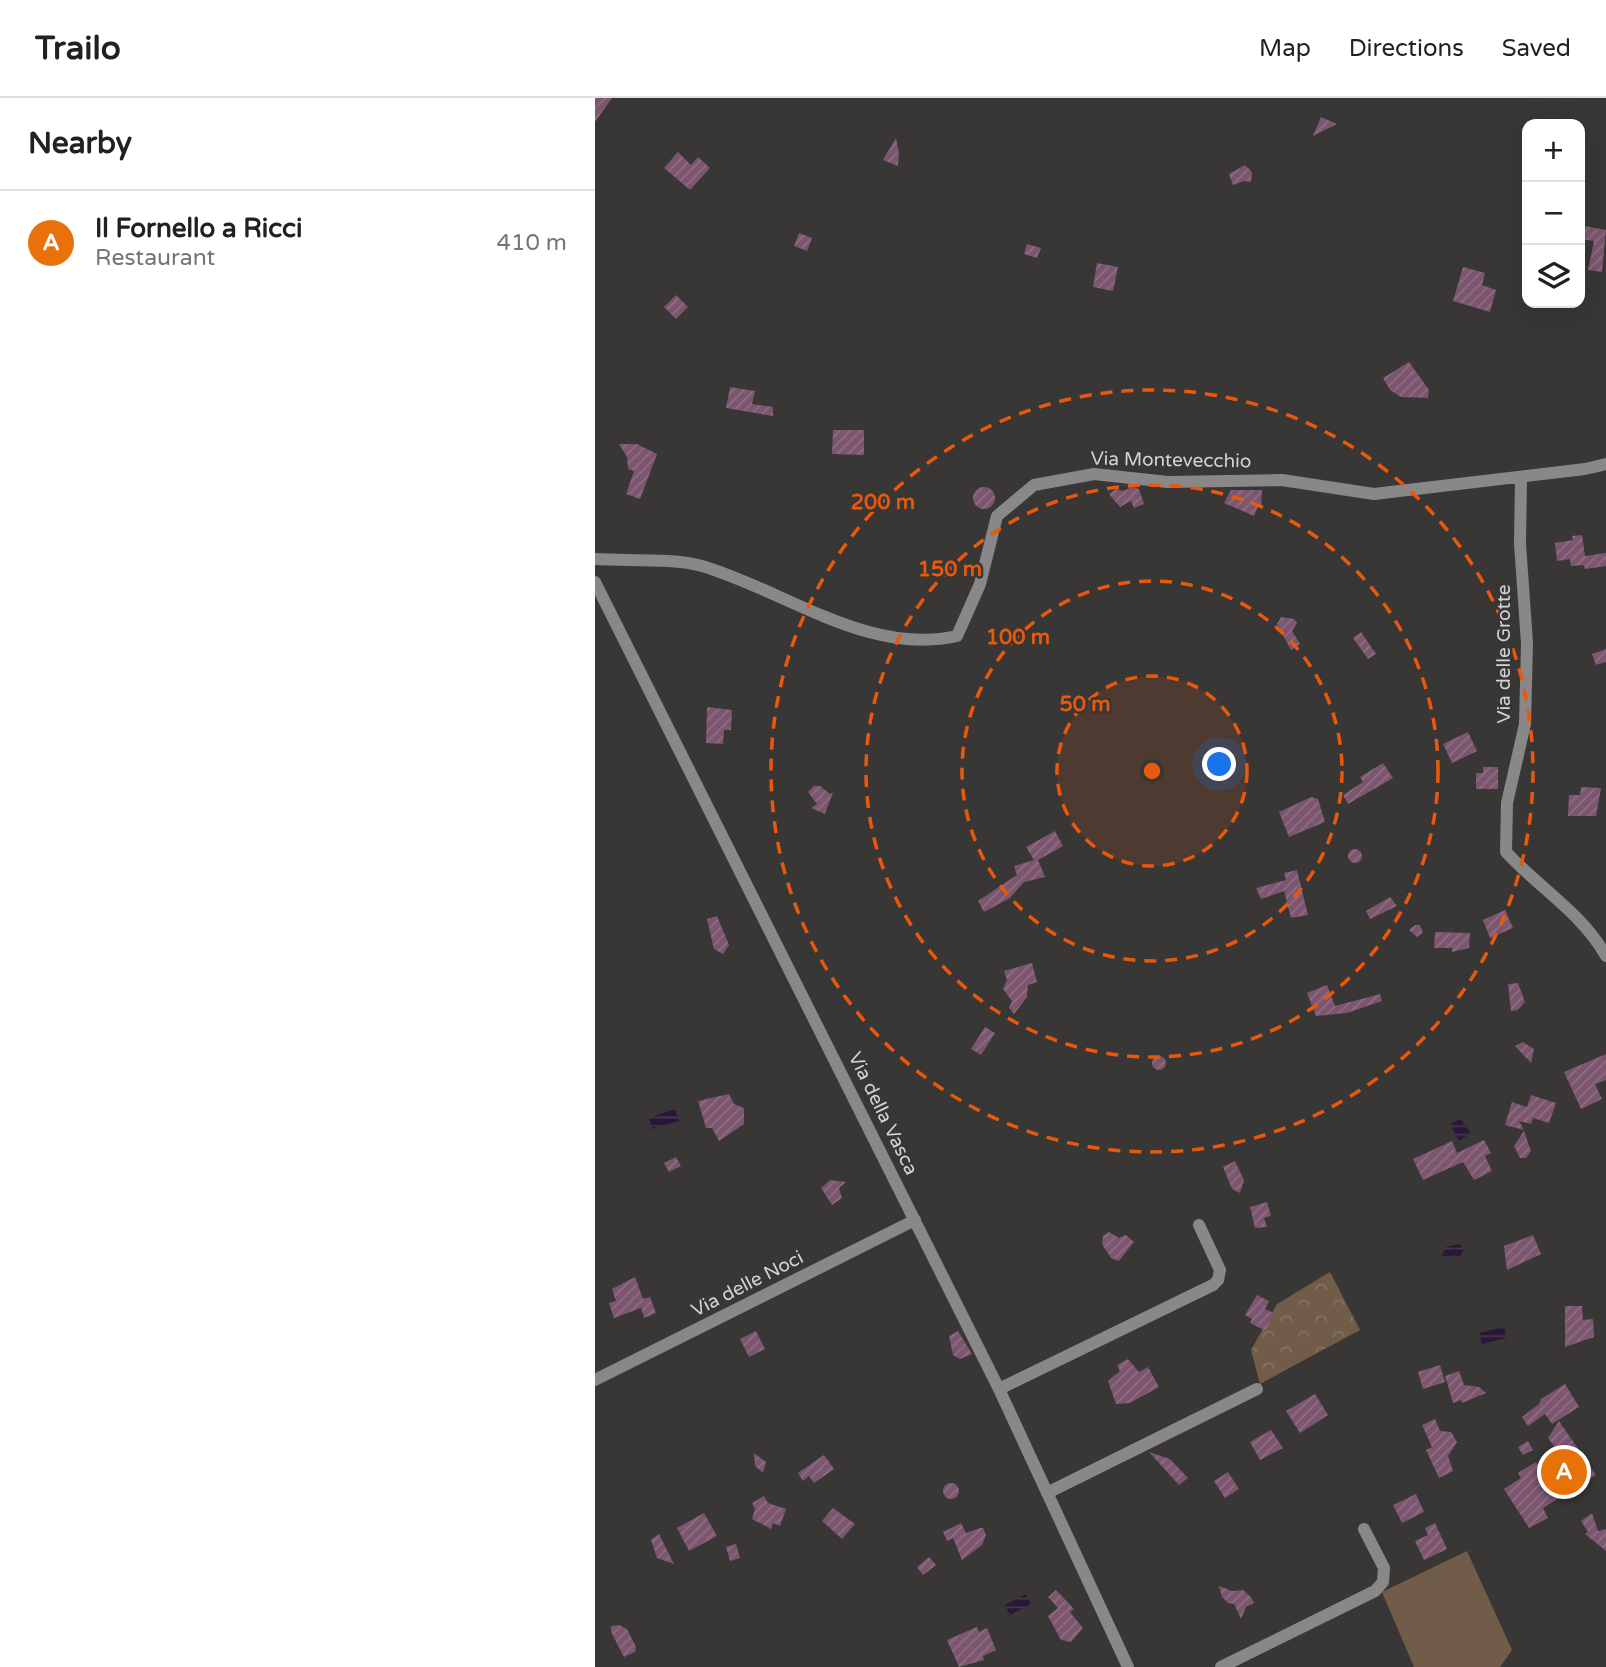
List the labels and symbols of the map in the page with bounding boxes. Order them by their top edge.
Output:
street label: Via Montevecchio [1090,448,1252,472]
text: 200 m [851,490,915,515]
text: 150 m [918,557,982,582]
street label: Via delle Grotte [1493,584,1515,724]
text: 100 m [986,625,1050,650]
text: 50 m [1059,692,1111,717]
your location [1202,747,1236,781]
centre of rings [1140,759,1164,783]
street label: Via della Vasca [844,1048,922,1178]
street label: Via delle Noci [688,1246,807,1322]
pin: A [1541,1446,1587,1498]

